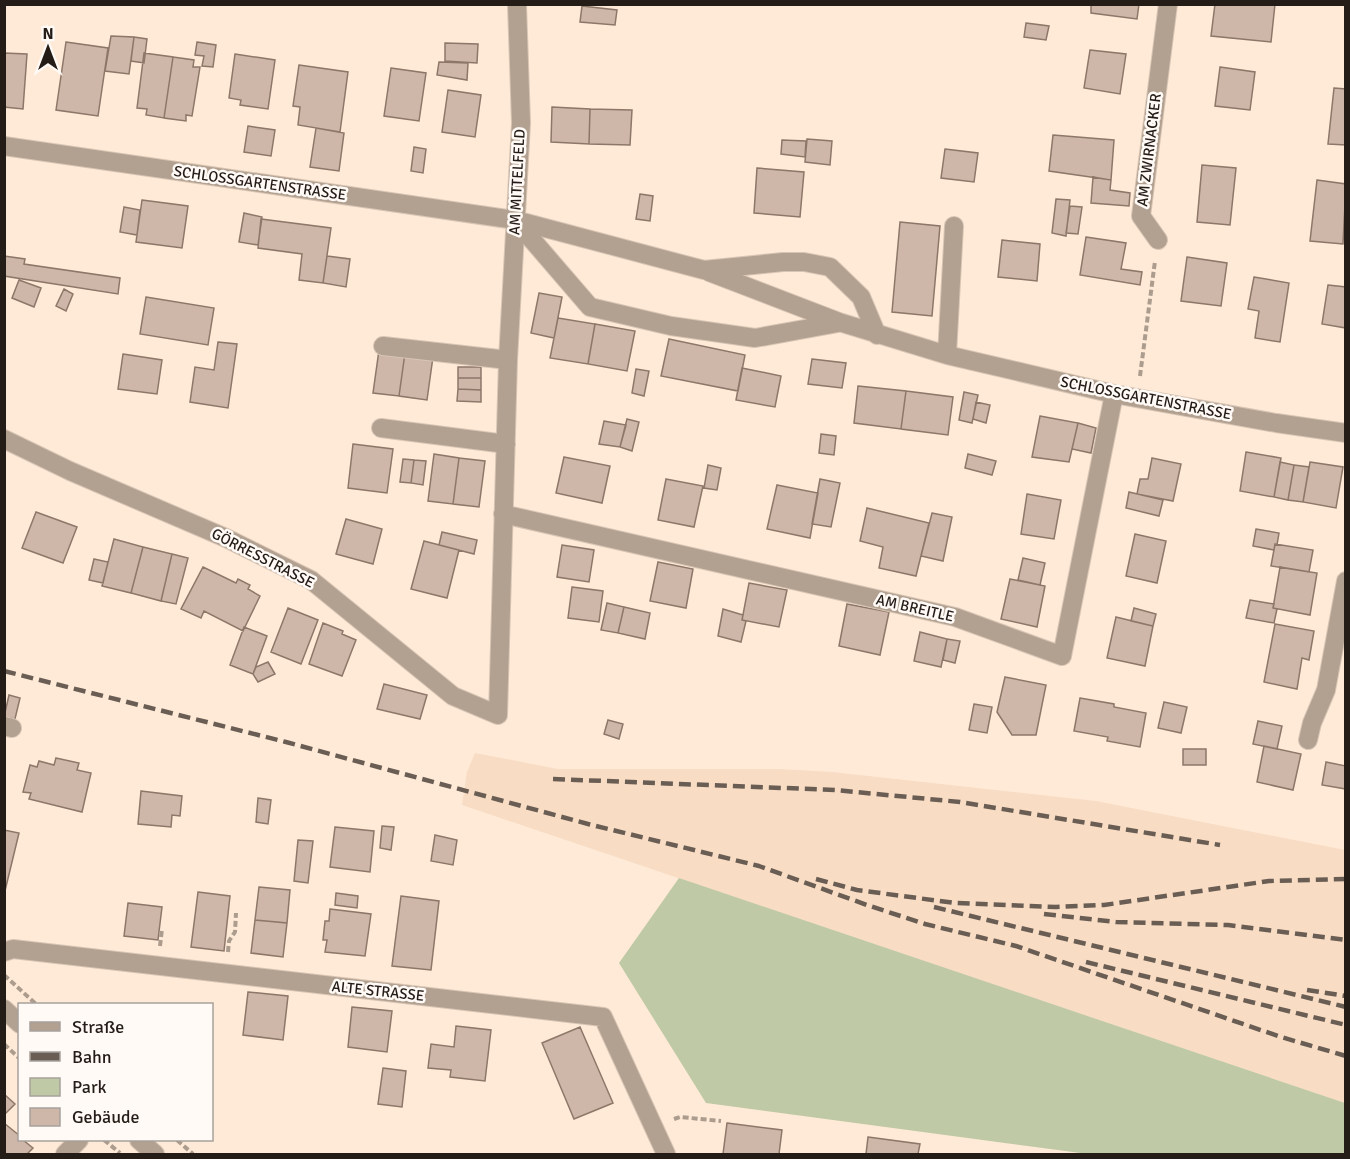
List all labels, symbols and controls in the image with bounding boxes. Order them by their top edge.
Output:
north arrow [18,18,78,78]
text: N [42,24,54,44]
street label: AM ZWIRNACKER [1133,92,1165,208]
street label: AM MITTELFELD [505,129,529,235]
street label: SCHLOSSGARTENSTRASSE [173,162,347,204]
street label: SCHLOSSGARTENSTRASSE [1059,373,1233,423]
street label: GÖRRESSTRASSE [209,524,317,592]
street label: AM BREITLE [874,590,956,626]
street label: ALTE STRASSE [331,977,425,1005]
legend [18,1003,213,1141]
text: Straße [72,1016,124,1038]
text: Bahn [72,1046,112,1068]
text: Park [72,1076,107,1098]
text: Gebäude [72,1106,140,1128]

